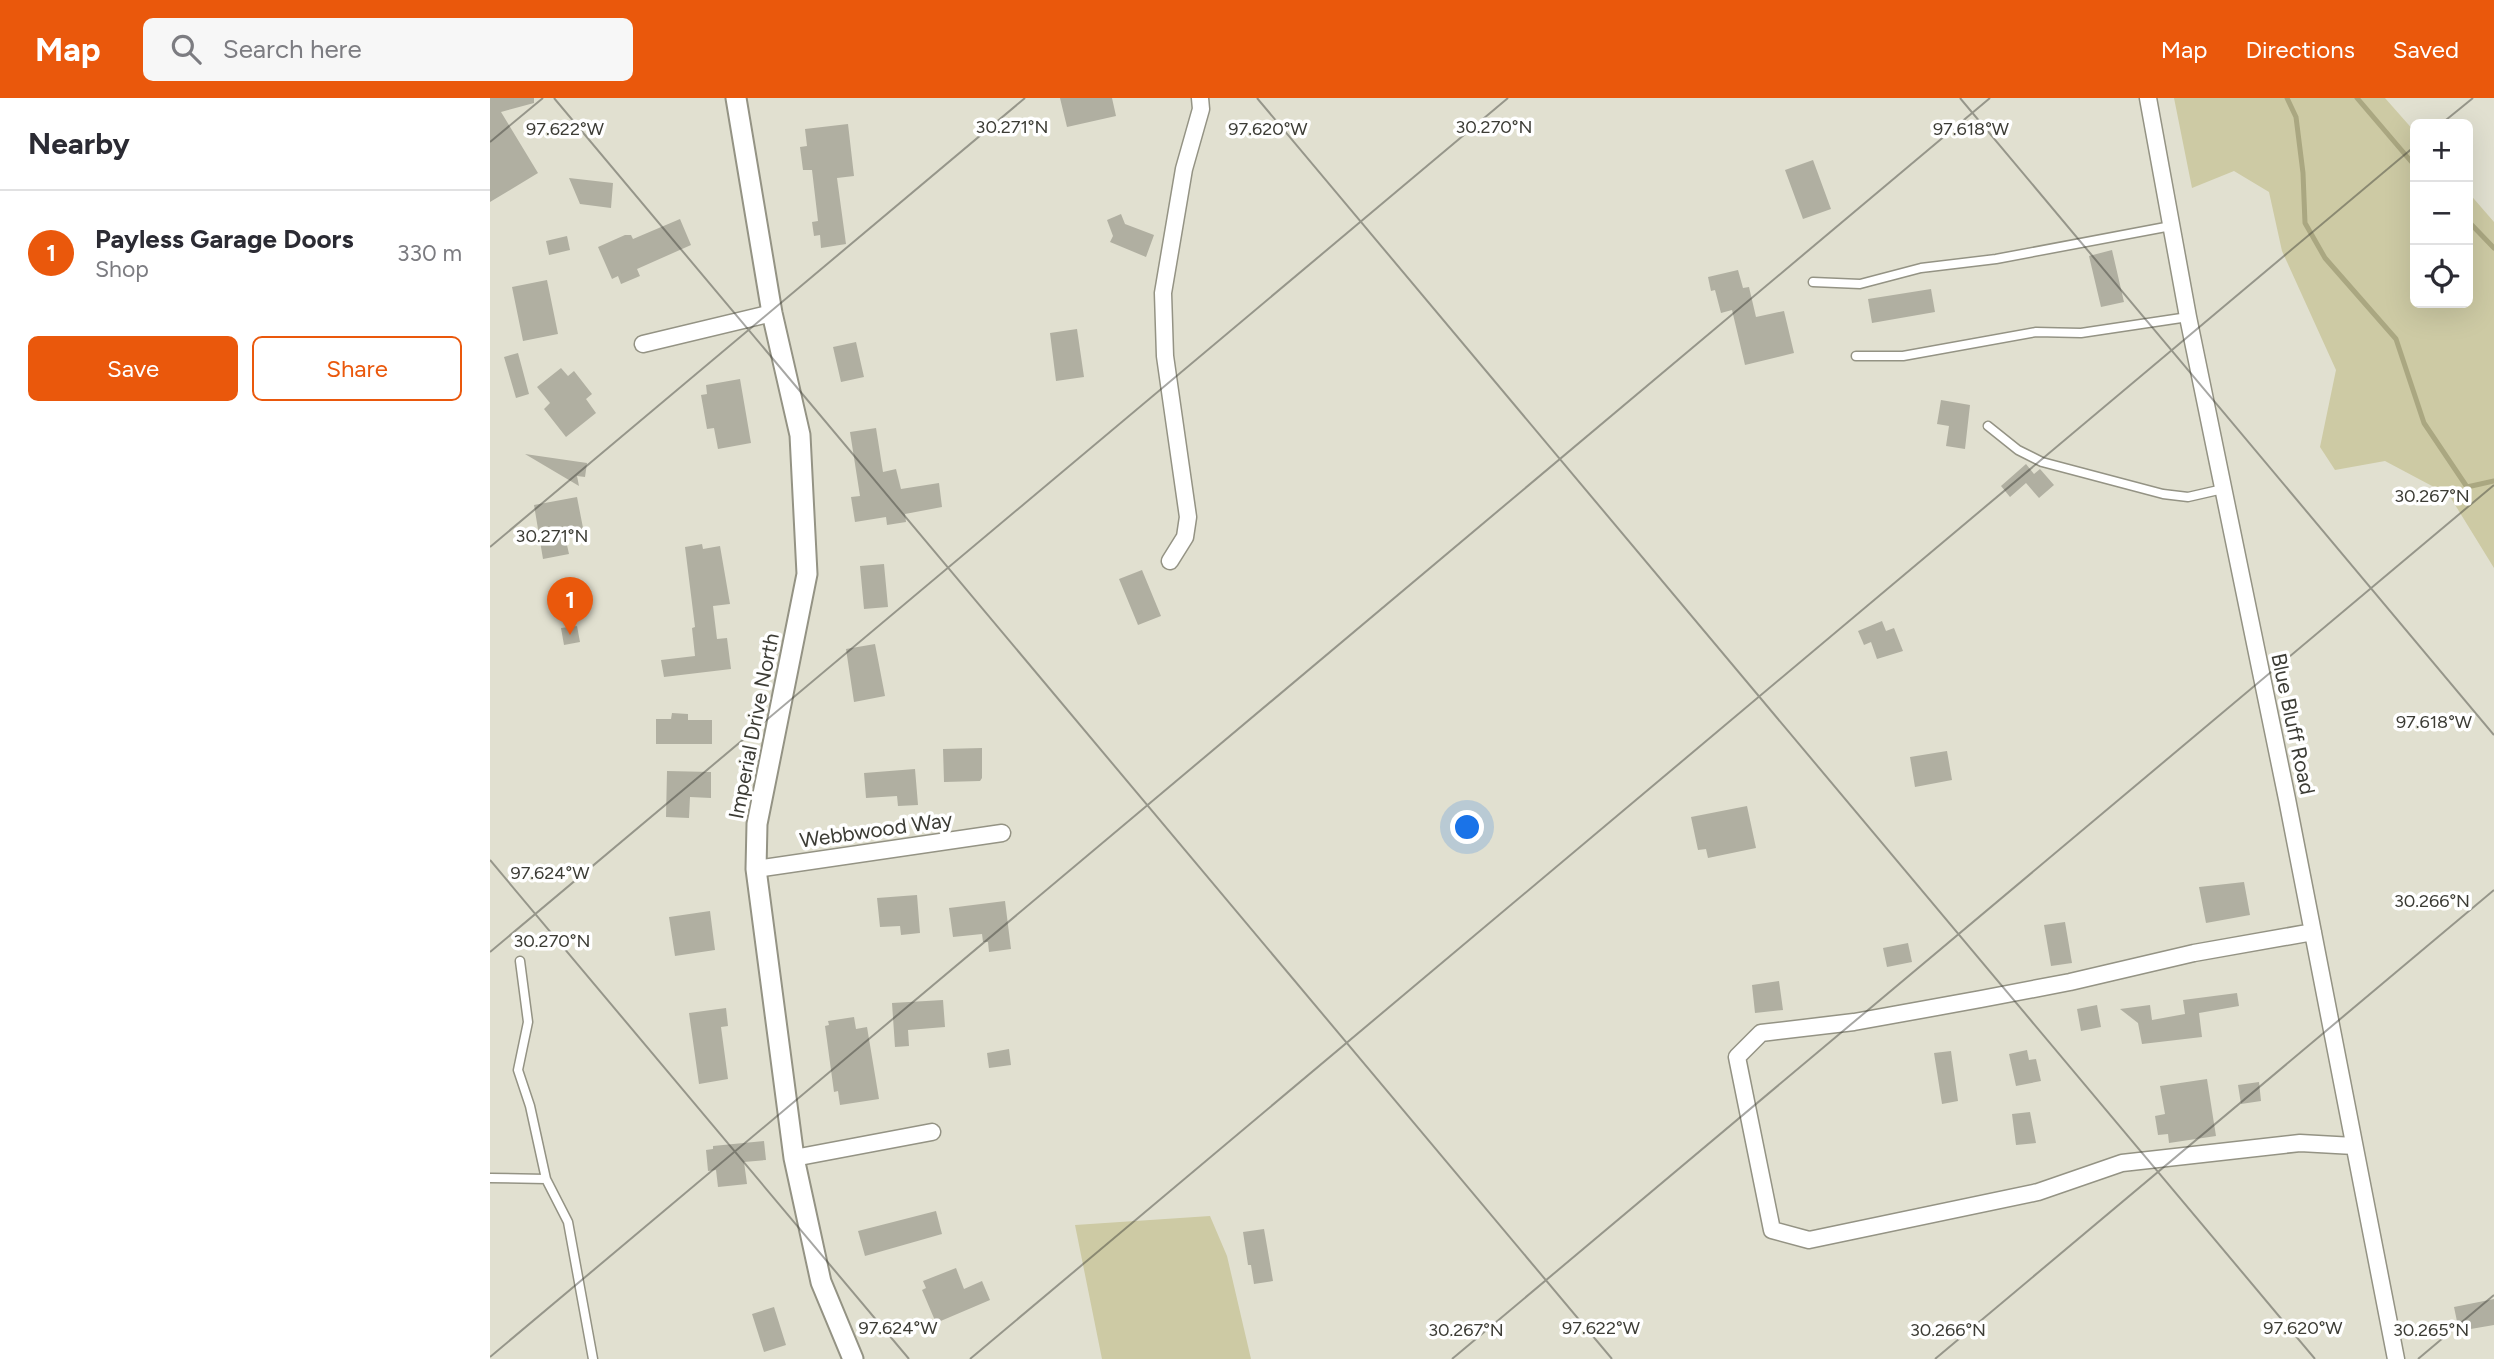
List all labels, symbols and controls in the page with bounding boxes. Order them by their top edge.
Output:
search box [143,18,633,81]
text: Map [35,30,101,69]
icon: search [167,30,205,68]
text: Search here [223,33,362,65]
text: Map [2161,35,2207,64]
text: Directions [2245,35,2355,64]
text: Saved [2393,35,2459,64]
text: 30.271°N [976,116,1048,138]
text: 30.270°N [1456,116,1532,138]
text: 97.622°W [526,118,605,140]
text: 97.620°W [1228,118,1308,140]
text: 97.618°W [1933,118,2010,140]
map controls [2410,119,2473,308]
button: + [2410,119,2473,182]
text: Nearby [28,125,130,162]
button: − [2410,182,2473,245]
text: Payless Garage Doors [95,223,354,255]
text: 1 [46,239,56,267]
text: 330 m [397,239,462,267]
button: locate [2410,245,2473,308]
text: Shop [95,255,149,283]
button: Save [28,336,238,401]
button: Share [252,336,462,401]
text: 30.267°N [2394,485,2470,507]
text: 30.271°N [516,525,588,547]
pin: 1 [547,577,593,635]
street label: Imperial Drive North [723,631,784,821]
street label: Blue Bluff Road [2266,651,2321,797]
text: 97.618°W [2396,711,2473,733]
street label: Webbwood Way [798,806,954,853]
your location [1450,810,1484,844]
text: 97.624°W [511,862,590,884]
text: 30.266°N [2394,890,2470,912]
text: 30.270°N [514,930,590,952]
text: 97.624°W [859,1317,938,1339]
text: 97.622°W [1562,1317,1641,1339]
text: 97.620°W [2263,1317,2343,1339]
text: 30.267°N [1428,1319,1504,1341]
text: 30.266°N [1910,1319,1986,1341]
text: 30.265°N [2393,1319,2469,1341]

